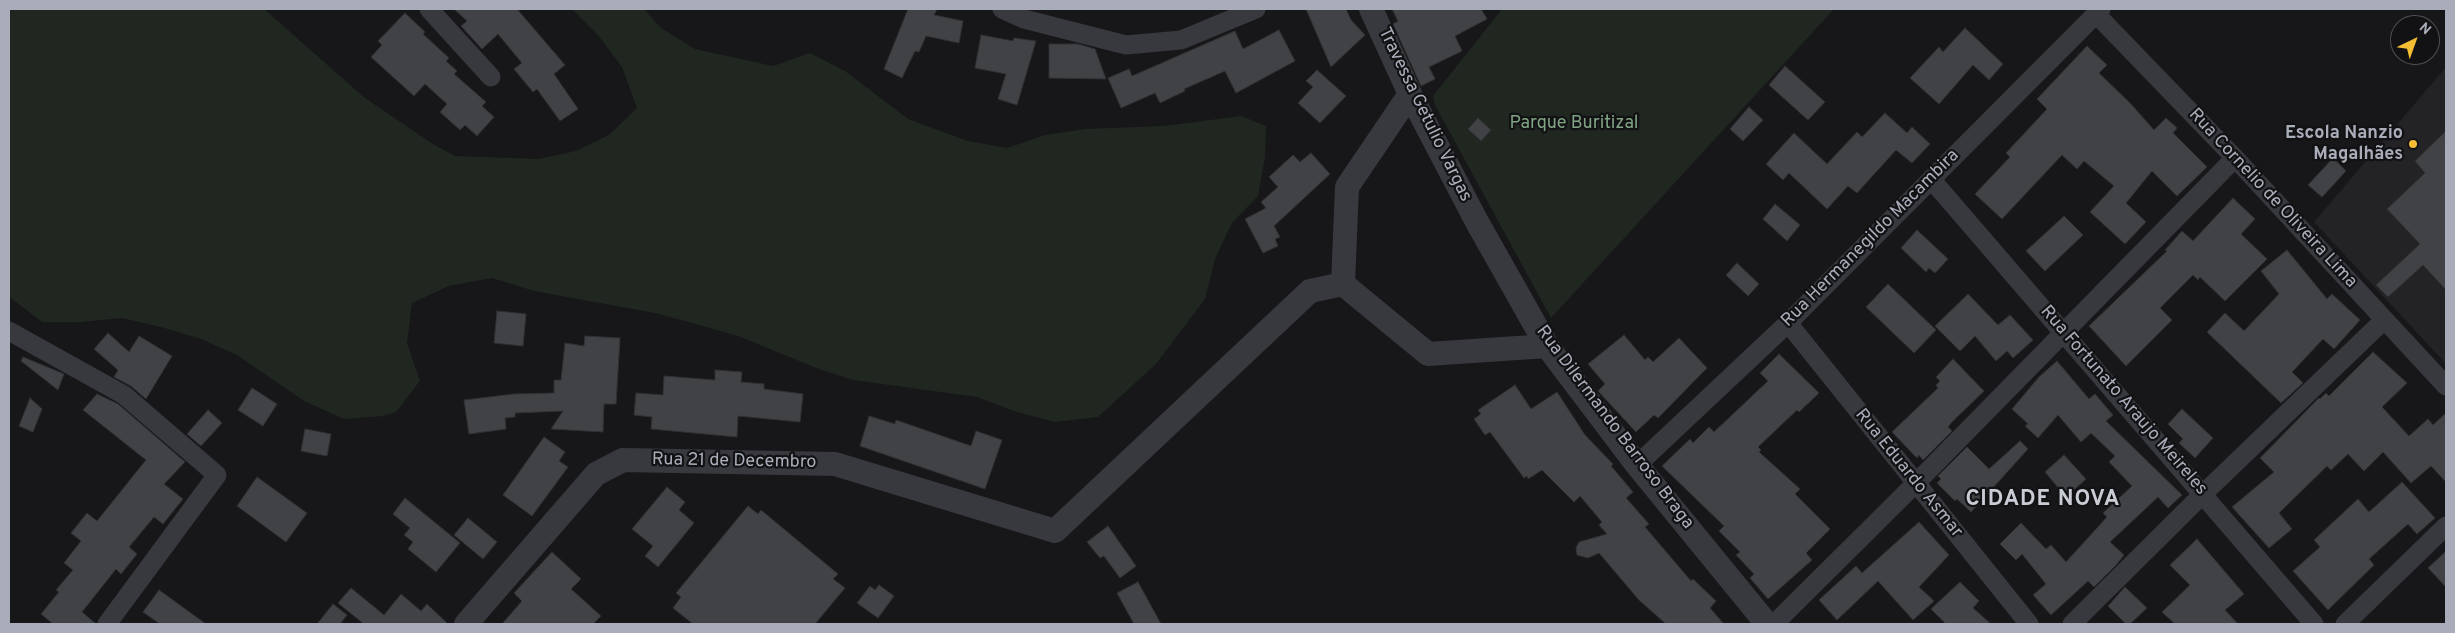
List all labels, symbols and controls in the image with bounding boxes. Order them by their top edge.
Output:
north arrow [2390,15,2440,65]
text: N [2415,20,2434,39]
street label: Travessa Getulio Vargas [1372,24,1476,206]
street label: Rua Cornelio de Oliveira Lima [2183,105,2361,293]
park label: Parque Buritizal [1509,113,1639,135]
place label: Escola Nanzio Magalhães [2285,123,2403,166]
marker: Escola Nanzio Magalhães [2407,138,2419,150]
street label: Rua Hermanegildo Macambira [1778,146,1964,332]
street label: Rua Fortunato Araujo Meireles [2035,302,2211,500]
street label: Rua Dilermando Barroso Braga [1530,322,1698,534]
street label: Rua Eduardo Asmar [1849,405,1967,543]
street label: Rua 21 de Decembro [652,450,816,474]
district label: CIDADE NOVA [1964,488,2122,514]

